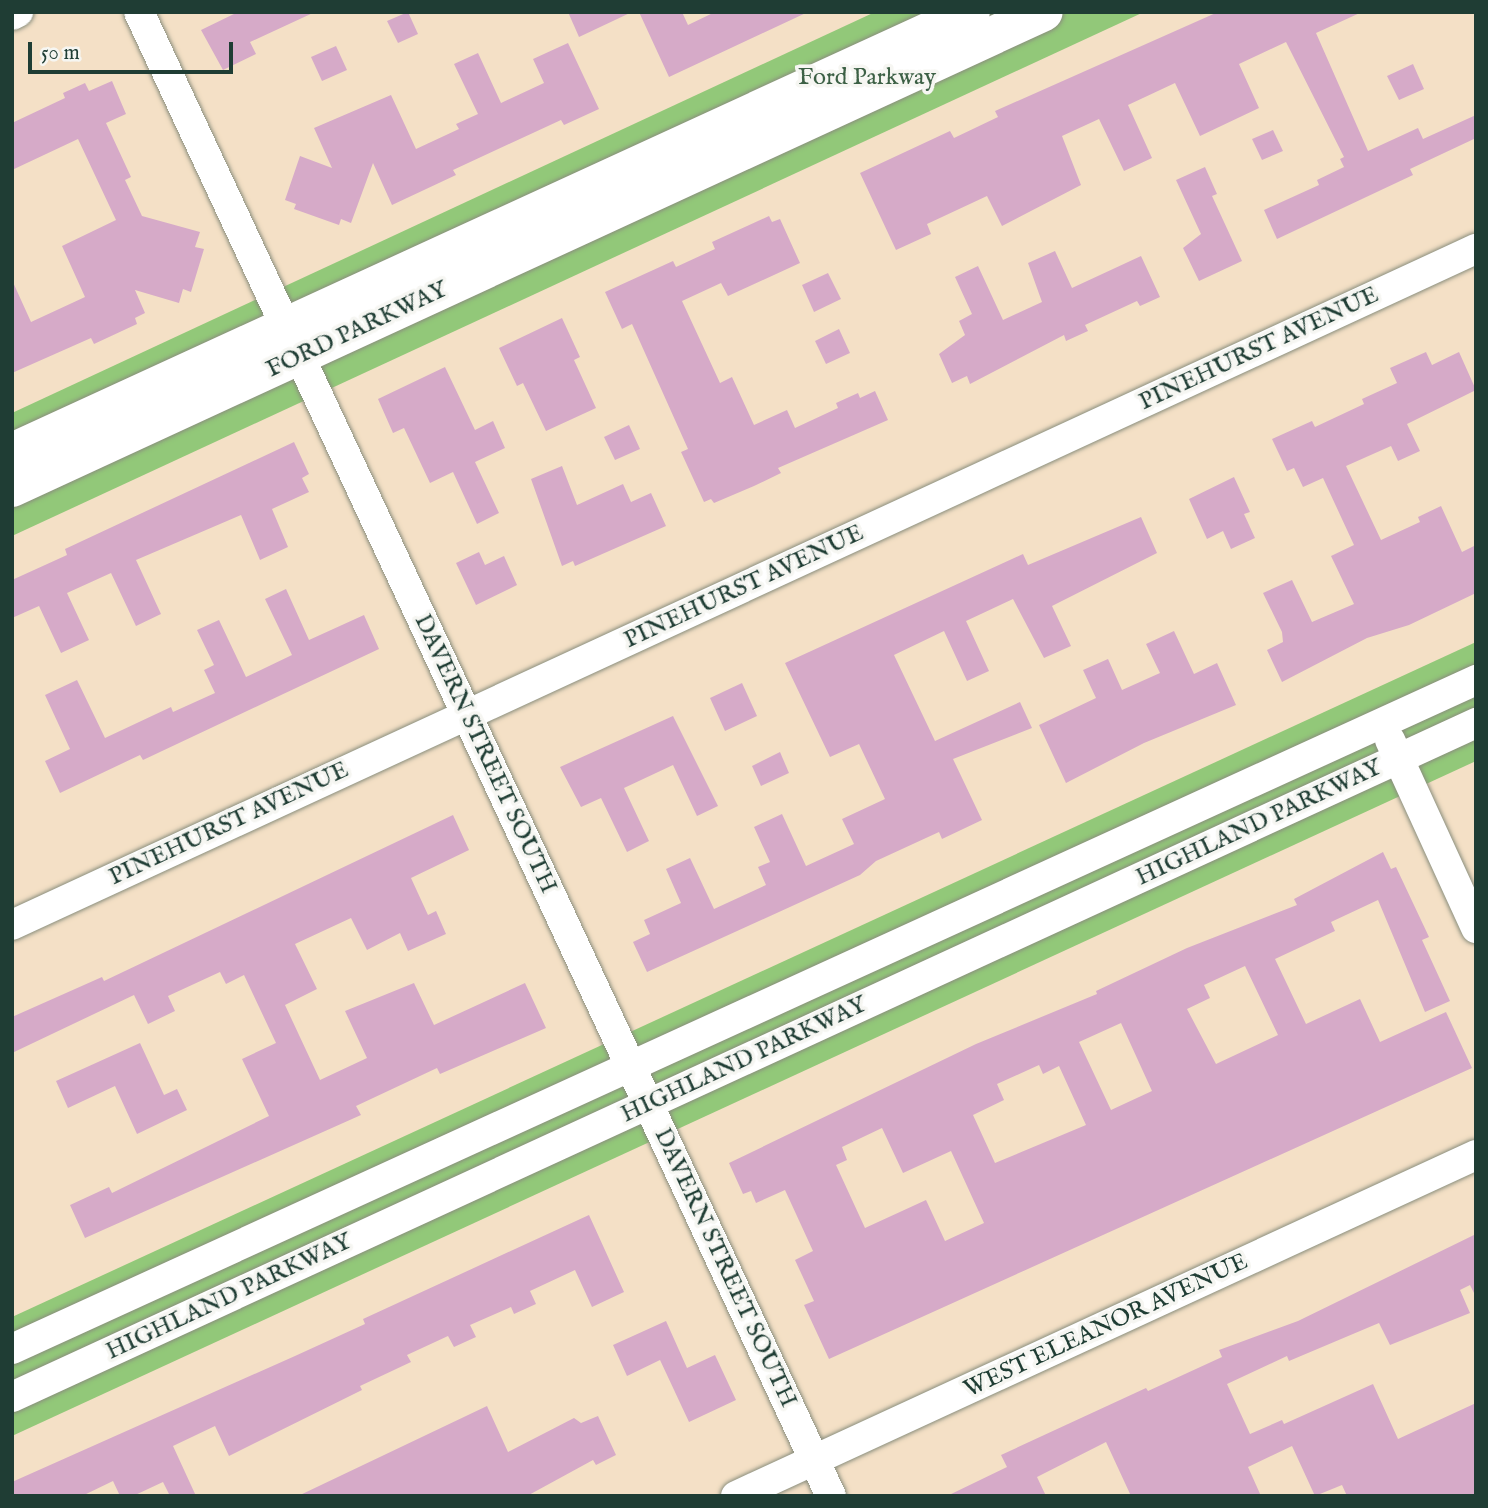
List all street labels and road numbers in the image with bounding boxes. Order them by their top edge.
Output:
street label: FORD PARKWAY [262,275,452,385]
street label: PINEHURST AVENUE [1135,281,1383,417]
street label: PINEHURST AVENUE [620,519,868,655]
street label: DAVERN STREET SOUTH [408,610,562,898]
street label: HIGHLAND PARKWAY [1132,753,1386,893]
street label: PINEHURST AVENUE [105,756,353,892]
street label: HIGHLAND PARKWAY [617,990,871,1130]
street label: DAVERN STREET SOUTH [648,1124,802,1412]
street label: HIGHLAND PARKWAY [102,1227,356,1367]
street label: WEST ELEANOR AVENUE [960,1248,1252,1404]

